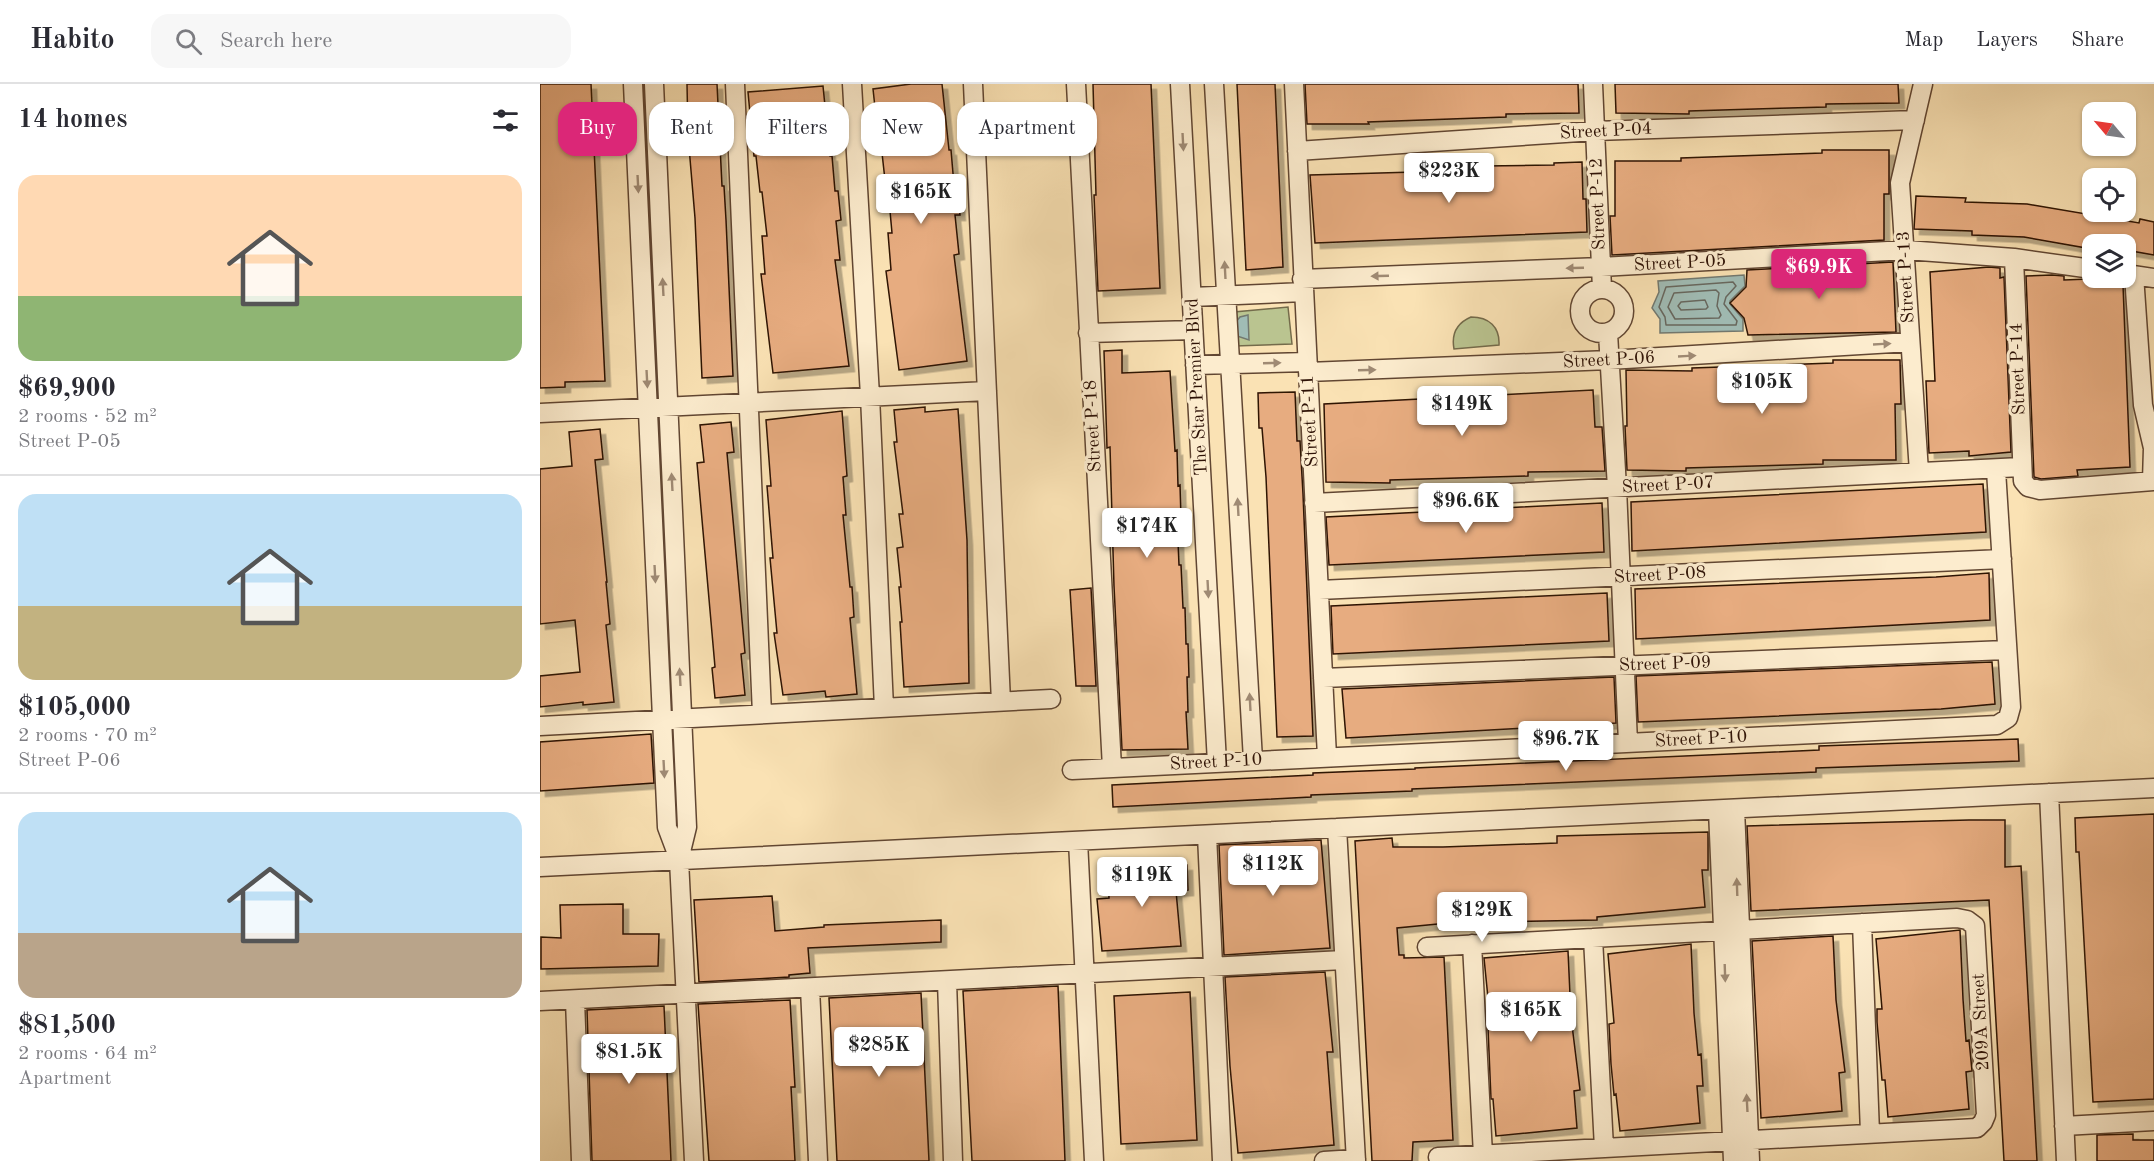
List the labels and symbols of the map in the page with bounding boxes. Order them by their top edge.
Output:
north arrow [2082,102,2136,156]
street label: Street P-04 [1559,120,1653,142]
one-way arrow [1179,133,1188,152]
pin: $223K [1407,153,1491,204]
street label: Street P-12 [1587,157,1609,251]
pin: $165K [879,174,963,225]
one-way arrow [633,175,642,194]
street label: Street P-13 [1895,230,1917,324]
pin: $69.9K [1770,249,1868,300]
street label: Street P-05 [1633,252,1727,274]
one-way arrow [1220,261,1229,280]
one-way arrow [1565,264,1584,273]
one-way arrow [1370,271,1389,280]
one-way arrow [659,278,668,297]
street label: The Star Premier Blvd [1183,298,1211,476]
street label: Street P-14 [2007,322,2029,416]
one-way arrow [1872,339,1891,349]
street label: Street P-06 [1562,349,1656,371]
one-way arrow [1678,351,1697,360]
one-way arrow [1263,358,1282,367]
pin: $105K [1720,364,1804,415]
one-way arrow [1357,365,1376,375]
one-way arrow [642,370,651,389]
street label: Street P-11 [1299,374,1321,468]
street label: Street P-18 [1082,379,1104,473]
pin: $149K [1420,386,1504,437]
one-way arrow [667,473,676,492]
street label: Street P-07 [1621,474,1715,496]
pin: $96.6K [1417,483,1515,534]
one-way arrow [1234,498,1243,517]
pin: $174K [1105,508,1189,559]
one-way arrow [651,564,660,583]
street label: Street P-08 [1613,564,1707,586]
one-way arrow [1203,579,1212,598]
street label: Street P-09 [1618,653,1712,675]
one-way arrow [676,667,685,686]
one-way arrow [1245,692,1254,711]
pin: $96.7K [1517,721,1615,772]
street label: Street P-10 [1654,728,1748,750]
street label: Street P-10 [1169,751,1263,773]
one-way arrow [660,759,669,778]
pin: $112K [1231,846,1315,897]
pin: $119K [1100,857,1184,908]
one-way arrow [1733,877,1742,896]
pin: $129K [1440,892,1524,943]
one-way arrow [1720,964,1730,983]
street label: 209A Street [1969,973,1993,1071]
pin: $165K [1489,992,1573,1043]
pin: $285K [837,1027,921,1078]
pin: $81.5K [580,1034,678,1085]
one-way arrow [1742,1093,1751,1112]

